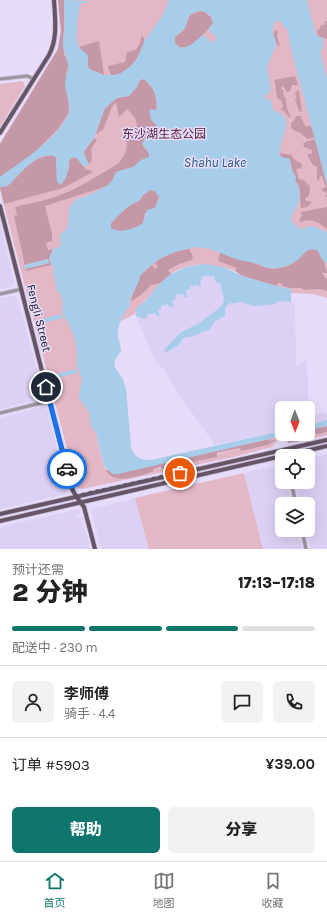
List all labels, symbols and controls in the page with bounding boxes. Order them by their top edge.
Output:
park label: 东沙湖生态公园 [122,127,206,141]
water label: Shahu Lake [184,155,246,170]
street label: Fengli Street [24,283,54,354]
pin [29,370,63,404]
icon: home [35,376,57,398]
north arrow [275,401,315,441]
map controls [275,401,315,537]
courier [47,449,87,489]
button: locate [275,449,315,489]
pin [163,456,197,490]
icon: car [56,458,78,480]
icon: bag [169,462,191,484]
button: layers [275,497,315,537]
text: 预计还需 [12,562,64,577]
text: 17:13–17:18 [238,574,315,592]
text: 2 分钟 [12,577,87,608]
text: 配送中 · 230 m [12,640,98,655]
button: person [12,681,54,723]
button: chat [221,681,263,723]
button: phone [273,681,315,723]
text: 李师傅 [64,685,109,703]
text: 骑手 · 4.4 [64,706,115,721]
text: ¥39.00 [266,755,315,773]
text: 订单 #5903 [12,756,90,774]
button: 帮助 [12,807,160,853]
button: 分享 [168,807,315,853]
tab: 首页 [44,870,66,910]
tab: 地图 [153,870,175,910]
tab: 收藏 [262,870,284,910]

